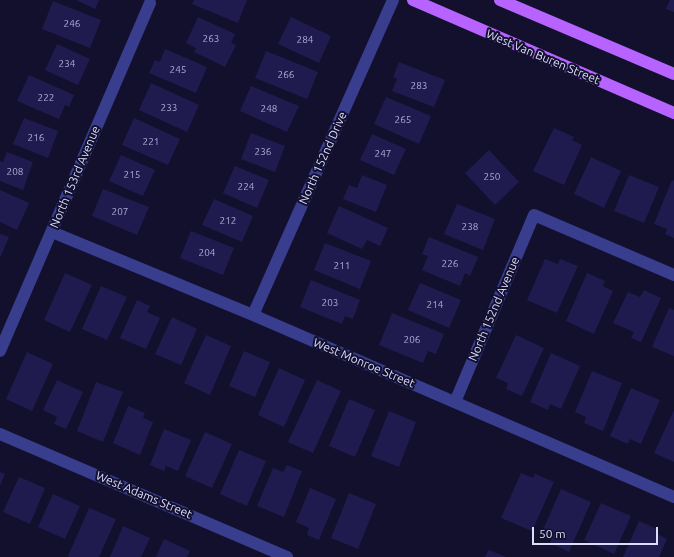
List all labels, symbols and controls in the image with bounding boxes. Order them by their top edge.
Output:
house number: 246 [64,18,80,30]
street label: West Van Buren Street [484,27,602,87]
house number: 263 [203,33,219,45]
house number: 284 [297,34,313,46]
house number: 234 [59,58,75,70]
house number: 245 [170,64,186,76]
house number: 266 [278,69,294,81]
house number: 283 [411,80,427,92]
house number: 222 [38,92,54,104]
house number: 233 [161,102,177,114]
house number: 248 [261,103,277,115]
street label: North 152nd Drive [296,110,350,206]
house number: 265 [395,114,411,126]
street label: North 153rd Avenue [47,124,103,230]
house number: 216 [28,132,44,144]
house number: 221 [143,136,159,148]
house number: 236 [255,146,271,158]
house number: 247 [375,148,391,160]
house number: 208 [7,166,23,178]
house number: 215 [124,169,140,181]
house number: 250 [484,171,500,183]
house number: 224 [238,181,254,193]
house number: 207 [112,206,128,218]
house number: 212 [220,215,236,227]
house number: 238 [462,221,478,233]
house number: 204 [199,247,215,259]
street label: North 152nd Avenue [466,255,522,363]
house number: 226 [442,258,458,270]
house number: 211 [334,260,350,272]
house number: 203 [322,297,338,309]
house number: 214 [427,299,443,311]
house number: 206 [404,334,420,346]
street label: West Monroe Street [311,335,417,391]
street label: West Adams Street [94,468,194,522]
scale bar [534,519,660,545]
text: 50 m [539,527,566,540]

